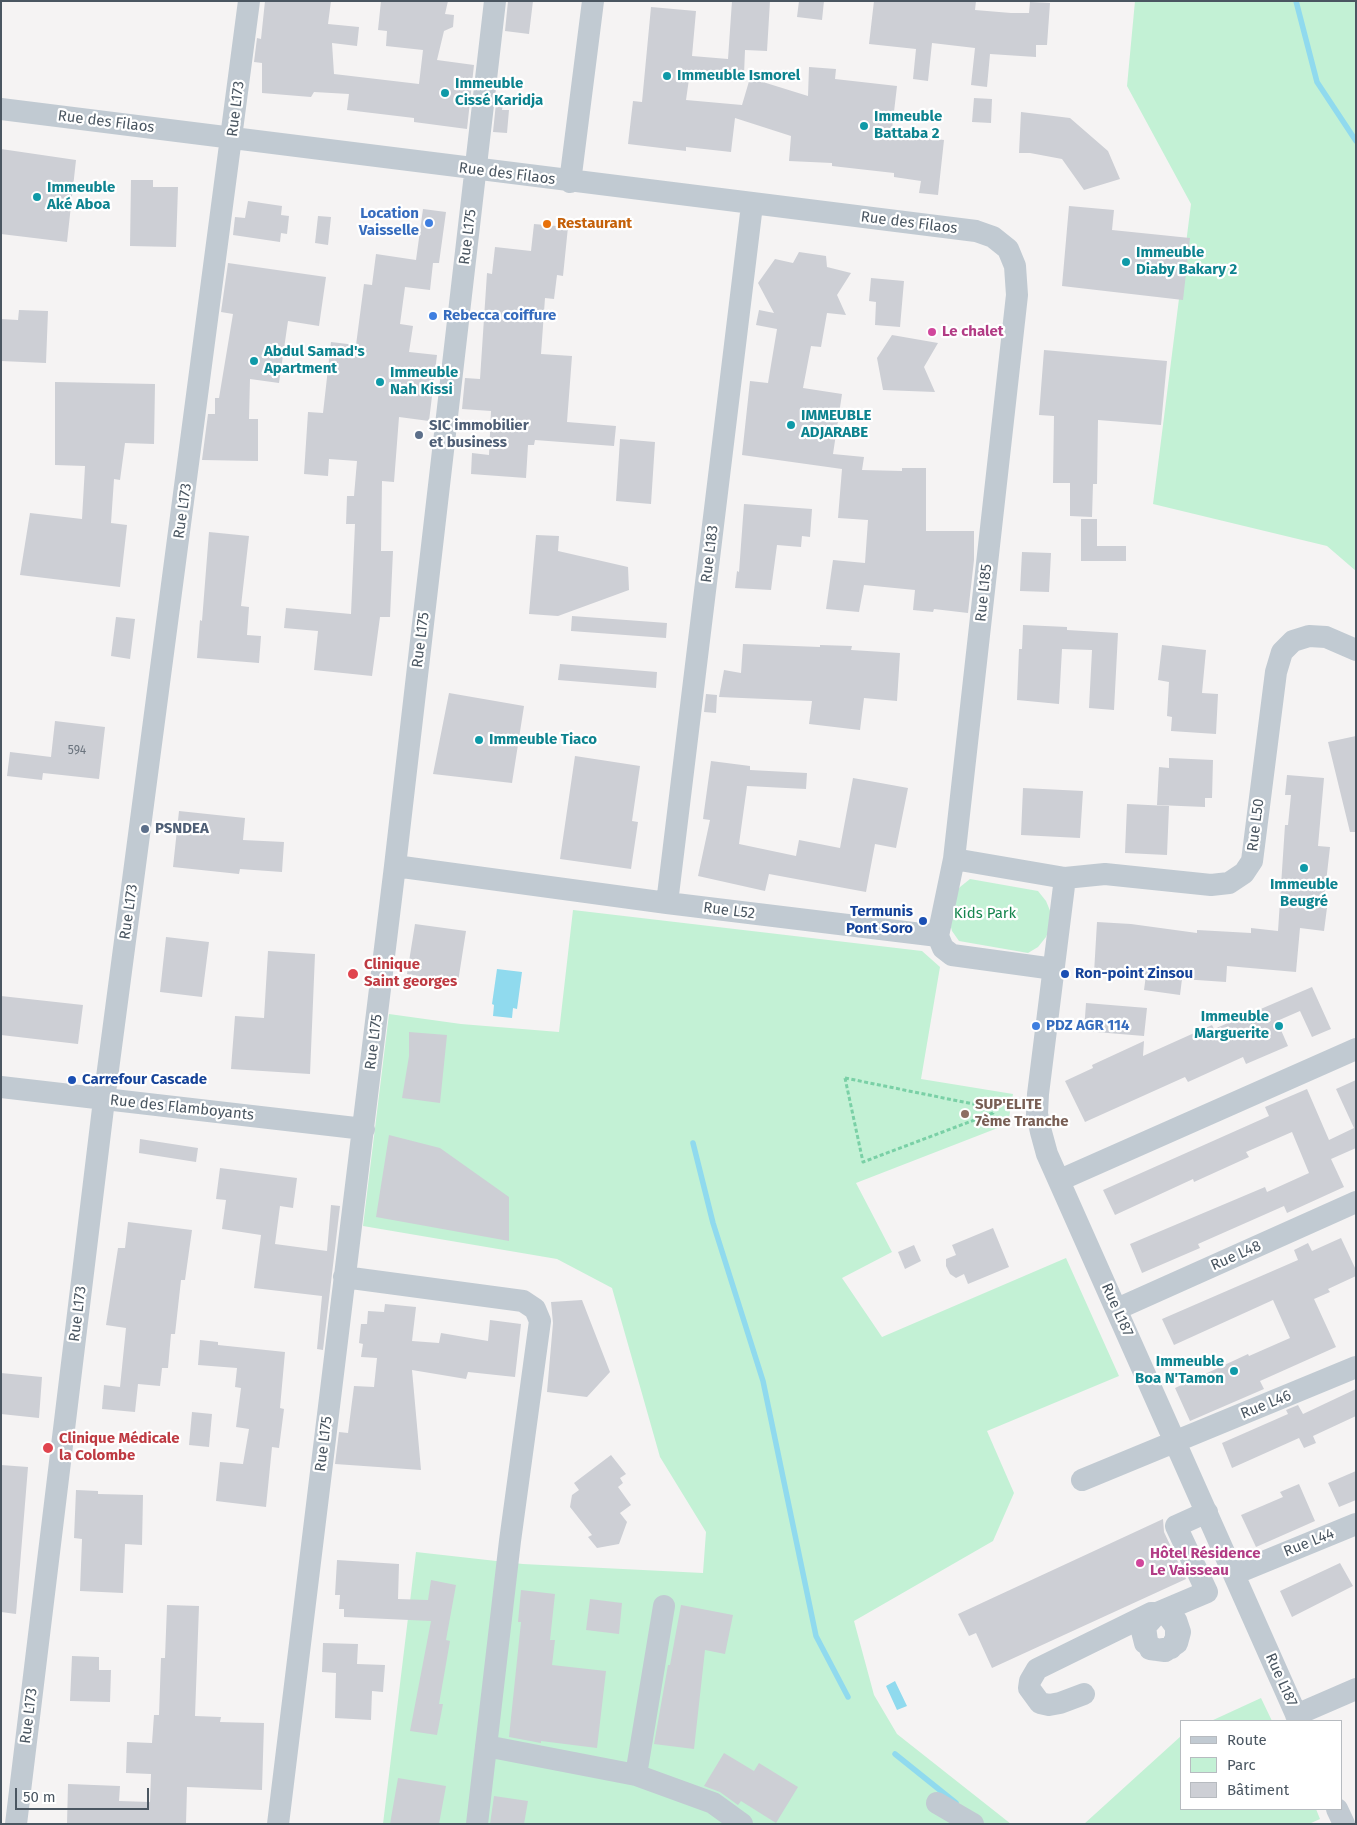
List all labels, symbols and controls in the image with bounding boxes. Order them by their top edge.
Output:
place label: Immeuble Ismorel [677,67,800,85]
marker: Immeuble Ismorel [661,70,673,82]
place label: Immeuble Cissé Karidja [455,75,543,110]
street label: Rue L173 [224,80,248,138]
marker: Immeuble Cissé Karidja [439,87,451,99]
street label: Rue des Filaos [57,107,155,137]
place label: Immeuble Battaba 2 [874,108,942,143]
marker: Immeuble Battaba 2 [858,120,870,132]
street label: Rue des Filaos [458,159,556,189]
place label: Immeuble Aké Aboa [47,179,115,214]
marker: Immeuble Aké Aboa [31,191,43,203]
place label: Location Vaisselle [359,205,419,240]
street label: Rue L175 [456,208,480,266]
street label: Rue des Filaos [860,208,958,238]
place label: Restaurant [557,215,632,233]
marker: Location Vaisselle [423,217,435,229]
marker: Restaurant [541,218,553,230]
place label: Immeuble Diaby Bakary 2 [1136,244,1237,279]
marker: Immeuble Diaby Bakary 2 [1120,256,1132,268]
place label: Rebecca coiffure [443,307,556,325]
marker: Rebecca coiffure [427,310,439,322]
place label: Le chalet [942,323,1004,341]
marker: Le chalet [926,326,938,338]
place label: Abdul Samad's Apartment [264,343,365,378]
marker: Abdul Samad's Apartment [248,355,260,367]
place label: Immeuble Nah Kissi [390,364,458,399]
marker: Immeuble Nah Kissi [374,376,386,388]
place label: IMMEUBLE ADJARABE [801,407,871,442]
place label: SIC immobilier et business [429,417,529,452]
marker: IMMEUBLE ADJARABE [785,419,797,431]
marker: SIC immobilier et business [413,429,425,441]
street label: Rue L173 [170,482,196,540]
street label: Rue L183 [698,524,722,584]
street label: Rue L185 [972,563,996,623]
street label: Rue L175 [409,611,433,669]
place label: Immeuble Tiaco [489,731,597,749]
marker: Immeuble Tiaco [473,734,485,746]
house number: 594 [68,744,86,758]
street label: Rue L50 [1244,798,1268,852]
place label: PSNDEA [155,820,209,838]
marker: PSNDEA [139,823,151,835]
marker: Immeuble Beugré [1298,862,1310,874]
place label: Immeuble Beugré [1270,876,1338,911]
street label: Rue L173 [116,883,142,941]
street label: Rue L52 [702,899,756,923]
place label: Termunis Pont Soro [846,903,913,938]
park label: Kids Park [954,905,1016,923]
marker: Termunis Pont Soro [917,915,929,927]
place label: Clinique Saint georges [364,956,457,991]
place label: Ron-point Zinsou [1075,965,1193,983]
marker: Clinique Saint georges [346,967,360,981]
marker: Ron-point Zinsou [1059,968,1071,980]
place label: Immeuble Marguerite [1194,1008,1269,1043]
street label: Rue L175 [362,1013,386,1071]
place label: PDZ AGR 114 [1046,1017,1129,1035]
marker: PDZ AGR 114 [1030,1020,1042,1032]
marker: Immeuble Marguerite [1273,1020,1285,1032]
place label: Carrefour Cascade [82,1071,207,1089]
marker: Carrefour Cascade [66,1074,78,1086]
street label: Rue des Flamboyants [109,1091,255,1125]
place label: SUP'ELITE 7ème Tranche [975,1096,1068,1131]
marker: SUP'ELITE 7ème Tranche [959,1108,971,1120]
street label: Rue L48 [1208,1237,1264,1275]
street label: Rue L187 [1097,1280,1137,1340]
street label: Rue L173 [66,1285,90,1343]
place label: Immeuble Boa N'Tamon [1135,1353,1224,1388]
marker: Immeuble Boa N'Tamon [1228,1365,1240,1377]
street label: Rue L46 [1238,1387,1294,1423]
street label: Rue L175 [312,1415,336,1473]
place label: Clinique Médicale la Colombe [59,1430,180,1465]
marker: Clinique Médicale la Colombe [41,1441,55,1455]
street label: Rue L44 [1281,1525,1337,1561]
place label: Hôtel Résidence Le Vaisseau [1150,1545,1260,1580]
marker: Hôtel Résidence Le Vaisseau [1134,1557,1146,1569]
street label: Rue L187 [1261,1650,1301,1710]
street label: Rue L173 [17,1687,41,1745]
legend [1180,1720,1342,1810]
text: Route [1227,1731,1267,1749]
text: Parc [1227,1756,1256,1774]
scale bar [18,1778,151,1810]
text: Bâtiment [1227,1781,1289,1799]
text: 50 m [23,1788,56,1806]

